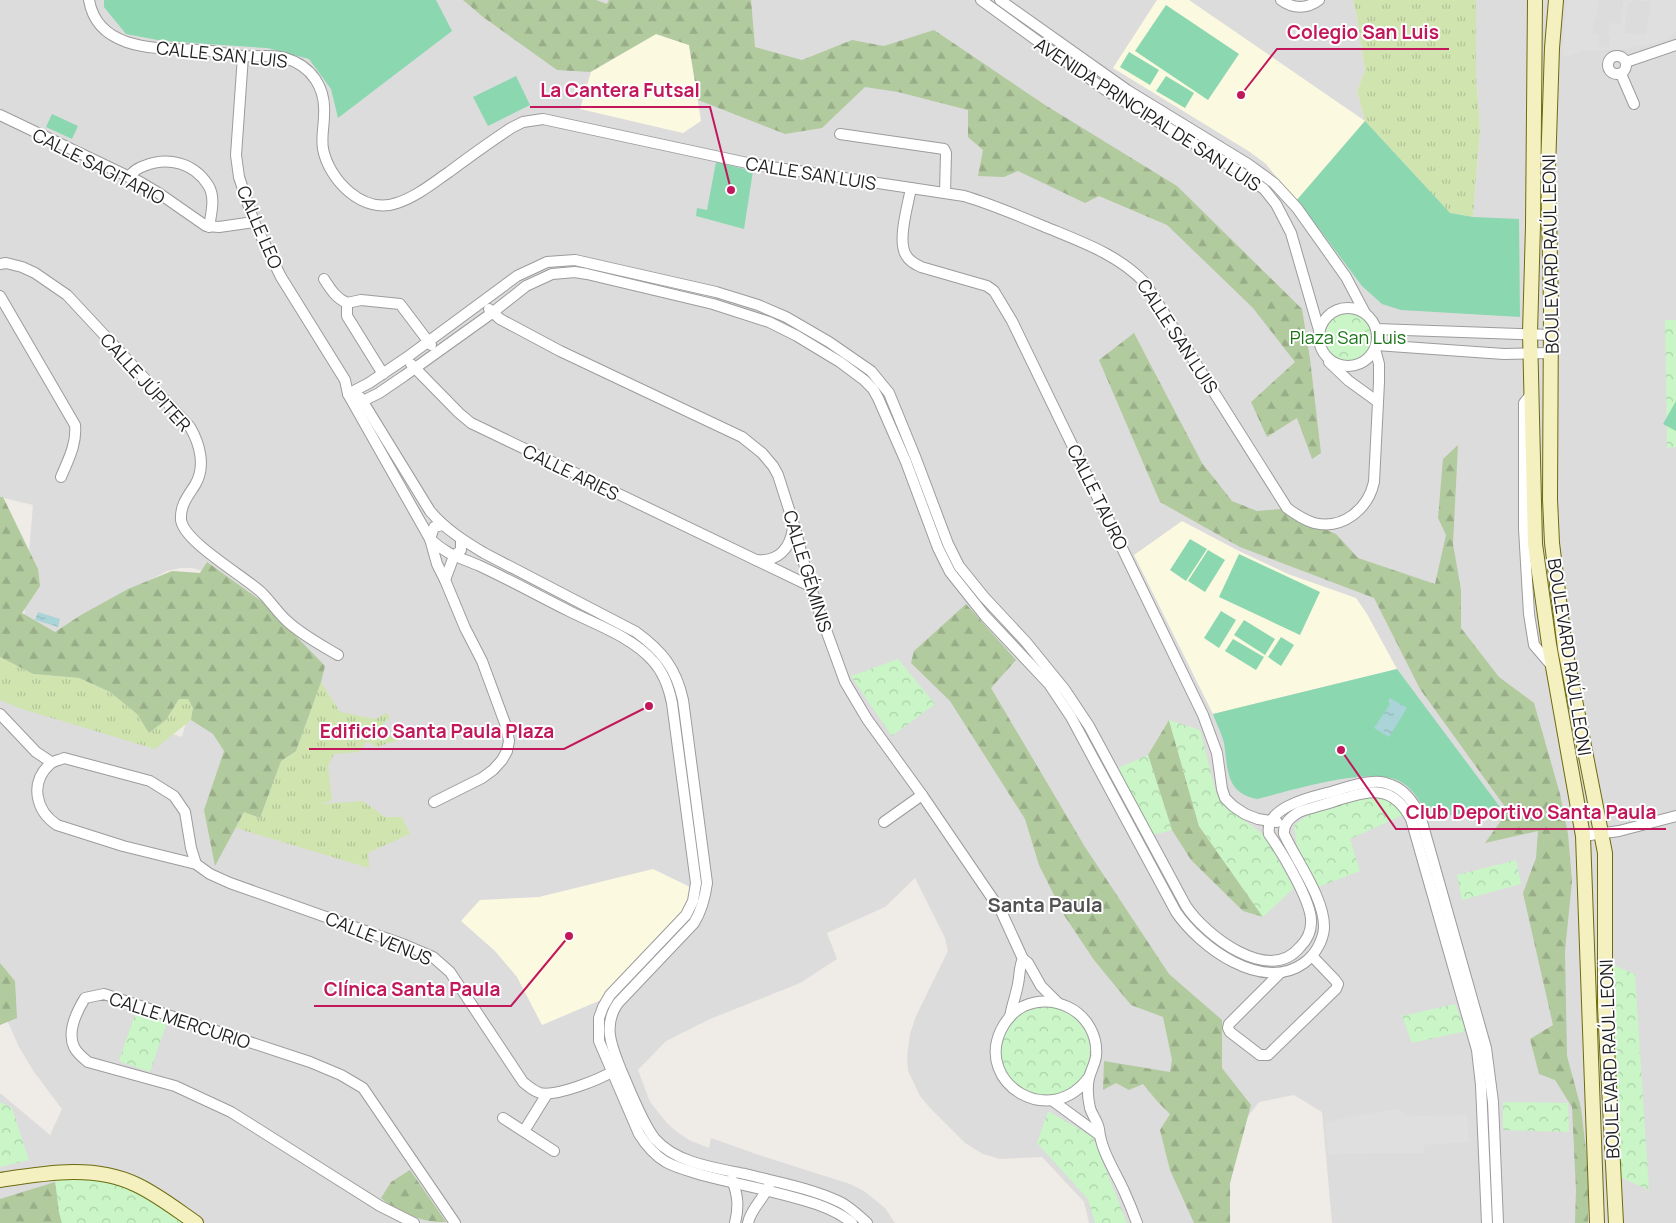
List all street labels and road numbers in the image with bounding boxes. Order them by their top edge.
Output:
street label: AVENIDA PRINCIPAL DE SAN LUIS [1030,32,1266,196]
street label: CALLE SAN LUIS [155,35,289,73]
street label: CALLE SAGITARIO [29,122,169,210]
street label: CALLE SAN LUIS [744,151,878,195]
street label: BOULEVARD RAÚL LEONI [1536,154,1564,354]
street label: CALLE LEO [232,182,288,272]
street label: CALLE SAN LUIS [1132,274,1224,398]
street label: CALLE JÚPITER [95,328,197,436]
street label: CALLE ARIES [519,438,623,506]
street label: CALLE TAURO [1062,440,1134,554]
street label: CALLE GÉMINIS [778,507,838,635]
street label: BOULEVARD RAÚL LEONI [1543,557,1597,757]
street label: CALLE VENUS [322,906,436,970]
street label: BOULEVARD RAÚL LEONI [1594,959,1624,1159]
street label: CALLE MERCURIO [106,986,254,1054]

